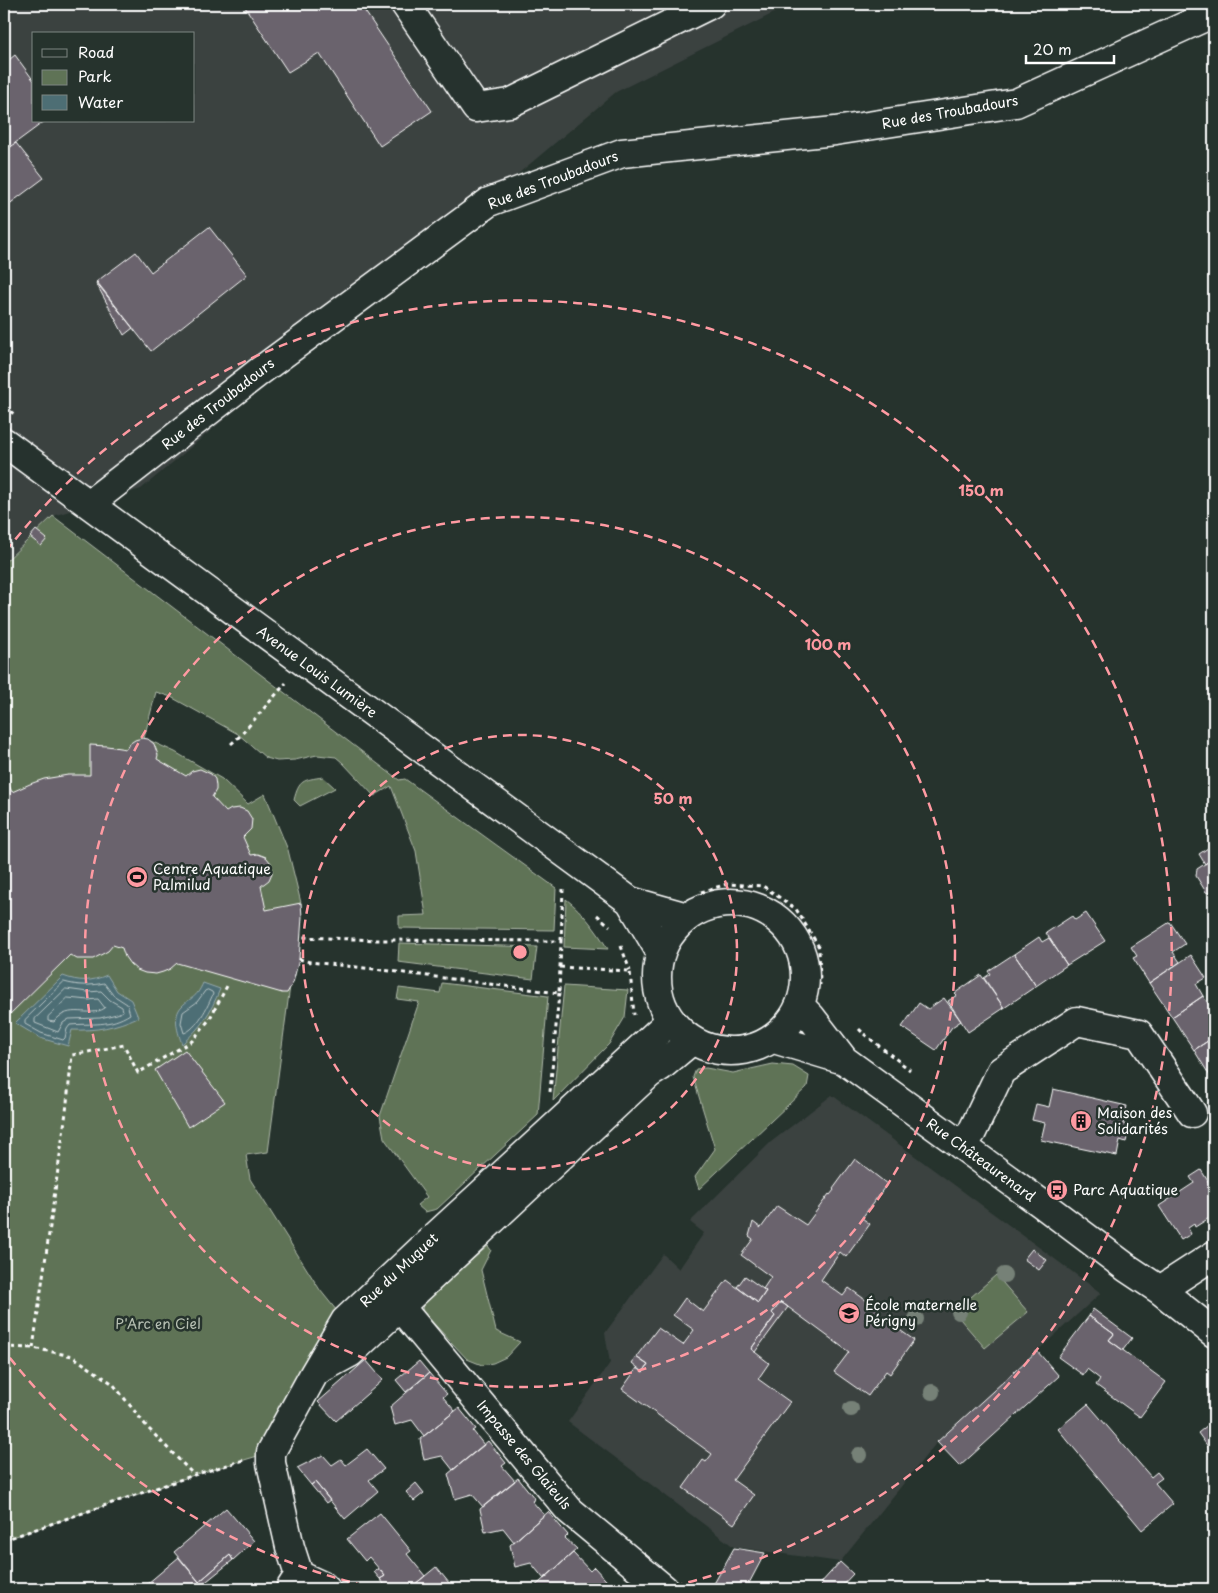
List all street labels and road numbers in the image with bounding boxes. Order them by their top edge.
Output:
street label: Rue des Troubadours [880,89,1020,134]
street label: Rue des Troubadours [485,145,621,214]
street label: Rue des Troubadours [157,353,279,454]
street label: Avenue Louis Lumière [253,621,382,723]
street label: Rue Châteaurenard [922,1113,1041,1207]
street label: Rue du Muguet [355,1227,443,1312]
street label: Impasse des Glaïeuls [472,1395,577,1514]

